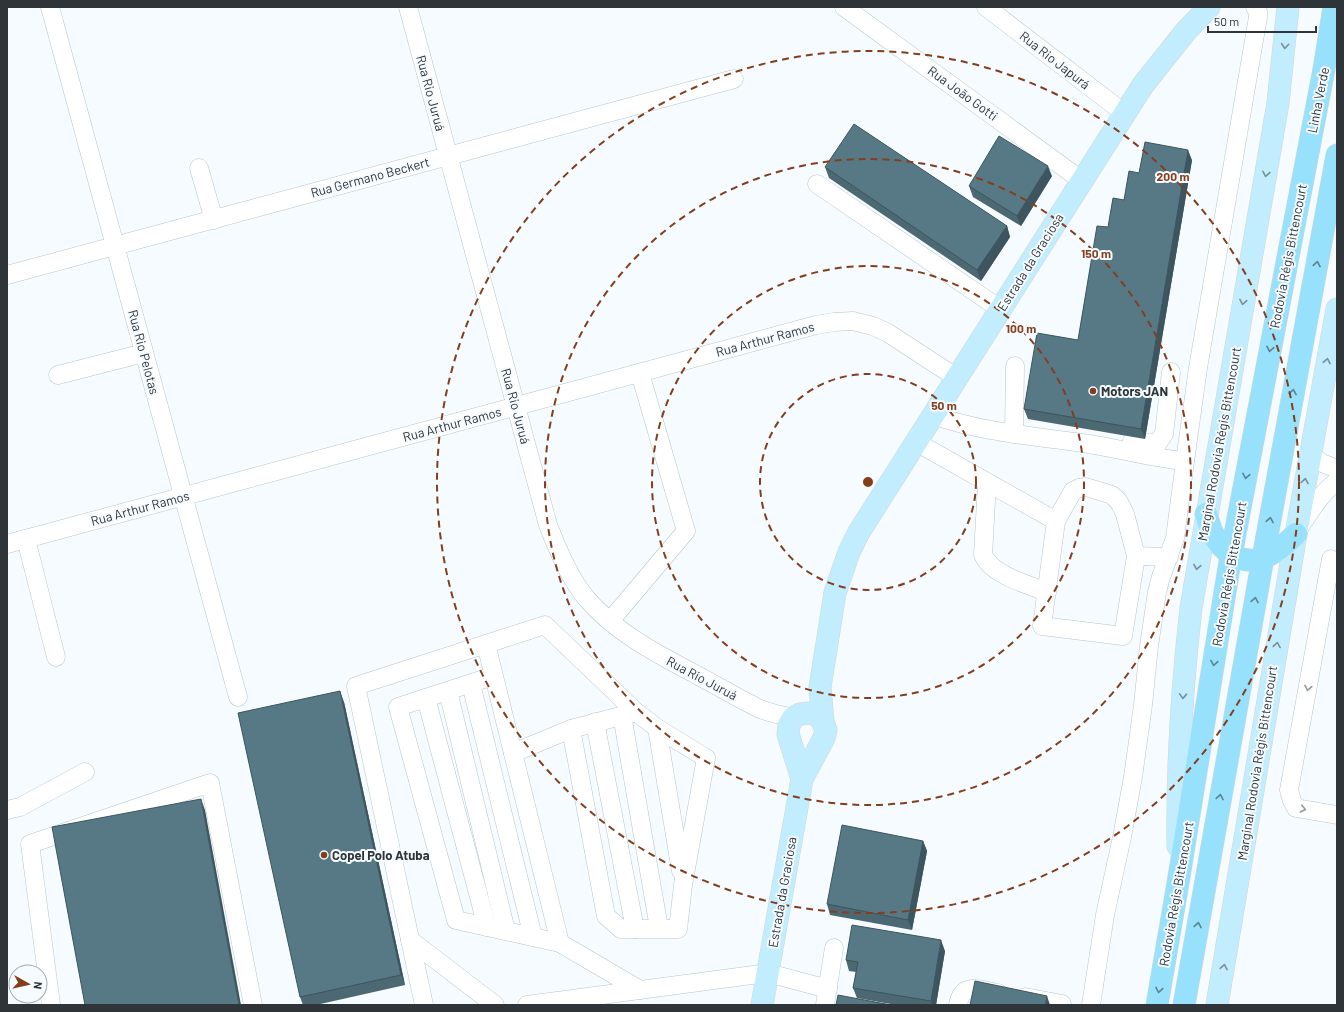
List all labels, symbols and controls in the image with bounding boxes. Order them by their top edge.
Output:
scale bar [1208,8,1316,34]
text: 50 m [1214,14,1239,28]
street label: Rua Rio Japurá [1017,28,1093,92]
one-way arrow [1280,43,1289,49]
street label: Rua Rio Juruá [413,53,449,133]
street label: Rua João Gotti [925,62,1001,124]
street label: Linha Verde [1304,66,1332,134]
street label: Rua Germano Beckert [309,153,431,201]
text: 200 m [1157,169,1189,183]
one-way arrow [1262,171,1271,178]
street label: Rodovia Régis Bittencourt [1266,183,1310,329]
street label: Estrada da Graciosa [993,210,1067,314]
text: 150 m [1081,246,1111,260]
one-way arrow [1312,261,1321,267]
one-way arrow [1240,299,1248,306]
street label: Rua Rio Pelotas [125,308,163,396]
street label: Rua Arthur Ramos [714,318,816,360]
text: 100 m [1006,321,1036,335]
one-way arrow [1267,345,1275,352]
street label: Marginal Rodovia Régis Bittencourt [1194,346,1244,542]
one-way arrow [1323,358,1331,364]
street label: Rua Rio Juruá [498,366,534,446]
place label: Motors JAN [1101,383,1168,399]
marker: Motors JAN [1088,386,1098,396]
one-way arrow [1289,389,1297,395]
text: 50 m [931,398,957,412]
street label: Rua Arthur Ramos [401,403,503,445]
one-way arrow [1242,473,1251,479]
centre of rings [861,475,875,489]
one-way arrow [1300,478,1309,485]
street label: Rua Arthur Ramos [89,487,191,529]
street label: Rodovia Régis Bittencourt [1208,500,1250,648]
one-way arrow [1265,517,1274,523]
one-way arrow [1193,564,1202,570]
one-way arrow [1250,597,1259,603]
one-way arrow [1272,642,1281,648]
street label: Rua Rio Juruá [664,653,740,703]
one-way arrow [1210,659,1218,666]
street label: Marginal Rodovia Régis Bittencourt [1234,665,1280,861]
one-way arrow [1304,684,1313,691]
one-way arrow [1178,693,1187,699]
one-way arrow [1216,794,1224,800]
one-way arrow [1299,804,1306,812]
street label: Rodovia Régis Bittencourt [1155,820,1197,968]
street label: Estrada da Graciosa [764,835,800,949]
place label: Copel Polo Atuba [332,847,430,863]
marker: Copel Polo Atuba [319,850,329,860]
one-way arrow [1193,922,1201,928]
one-way arrow [1219,963,1227,970]
north arrow [8,964,48,1004]
text: N [31,981,45,990]
one-way arrow [1155,987,1164,993]

